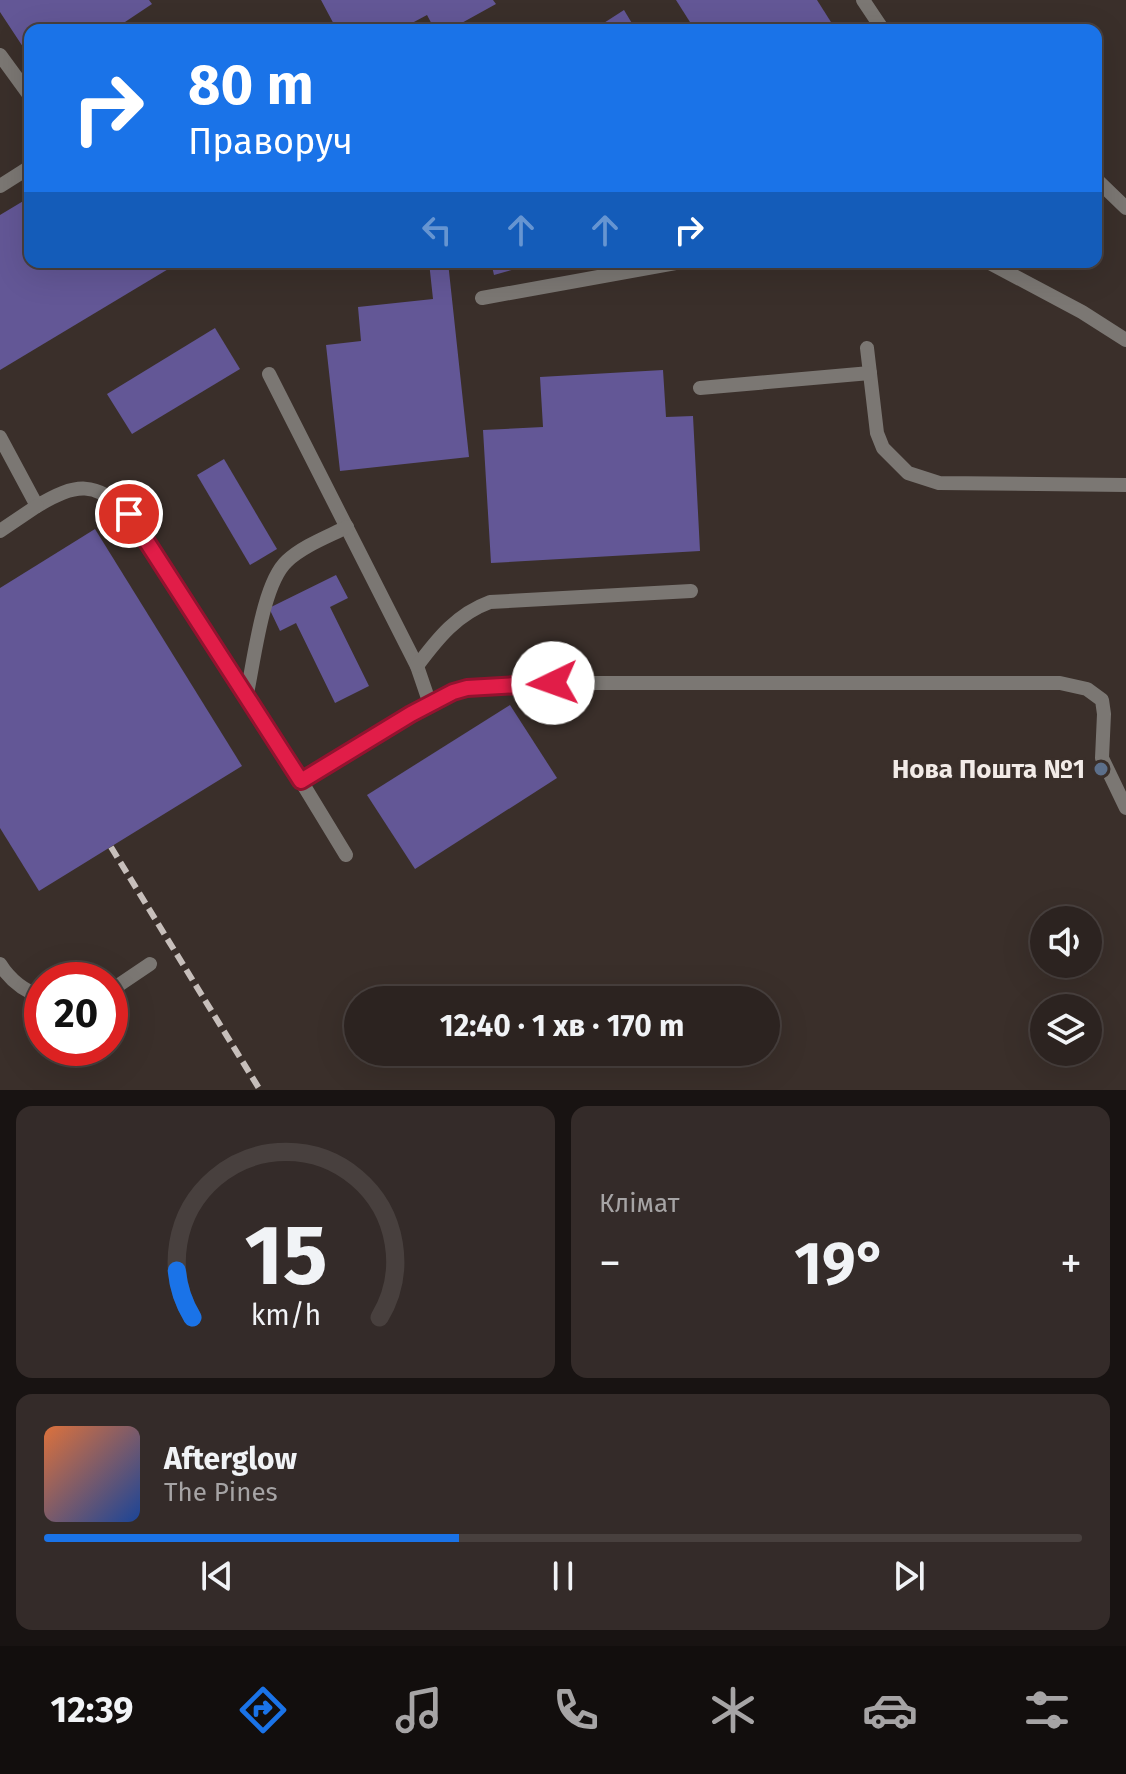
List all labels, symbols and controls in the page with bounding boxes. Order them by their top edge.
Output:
text: 80 m [188,52,314,119]
icon: right [56,56,160,160]
text: Праворуч [188,120,353,164]
icon: left [415,208,459,252]
icon: ahead [499,208,543,252]
icon: ahead [583,208,627,252]
icon: right [667,208,711,252]
pin [95,480,163,548]
icon: arrive [107,492,151,536]
position arrow [511,641,595,725]
place label: Нова Пошта №1 [892,754,1085,785]
marker: Нова Пошта №1 [1092,760,1110,778]
map controls [1030,906,1102,1066]
button: sound [1030,906,1102,978]
speed limit sign: 20 [24,962,128,1066]
button: layers [1030,994,1102,1066]
text: 12:40 · 1 хв · 170 m [440,1008,684,1044]
text: Клімат [599,1188,679,1219]
text: 15 [244,1206,327,1306]
text: 19° [794,1228,887,1300]
text: − [599,1237,621,1290]
text: + [1060,1237,1082,1290]
text: km/h [250,1298,321,1333]
text: Afterglow [164,1441,297,1477]
text: The Pines [164,1477,278,1508]
icon: previous [195,1554,239,1598]
icon: pause [541,1554,585,1598]
icon: next [887,1554,931,1598]
icon: directions [235,1682,291,1738]
icon: music [391,1682,447,1738]
icon: phone [548,1682,604,1738]
icon: climate [705,1682,761,1738]
icon: car [862,1682,918,1738]
icon: filters [1019,1682,1075,1738]
text: 12:39 [50,1688,134,1732]

